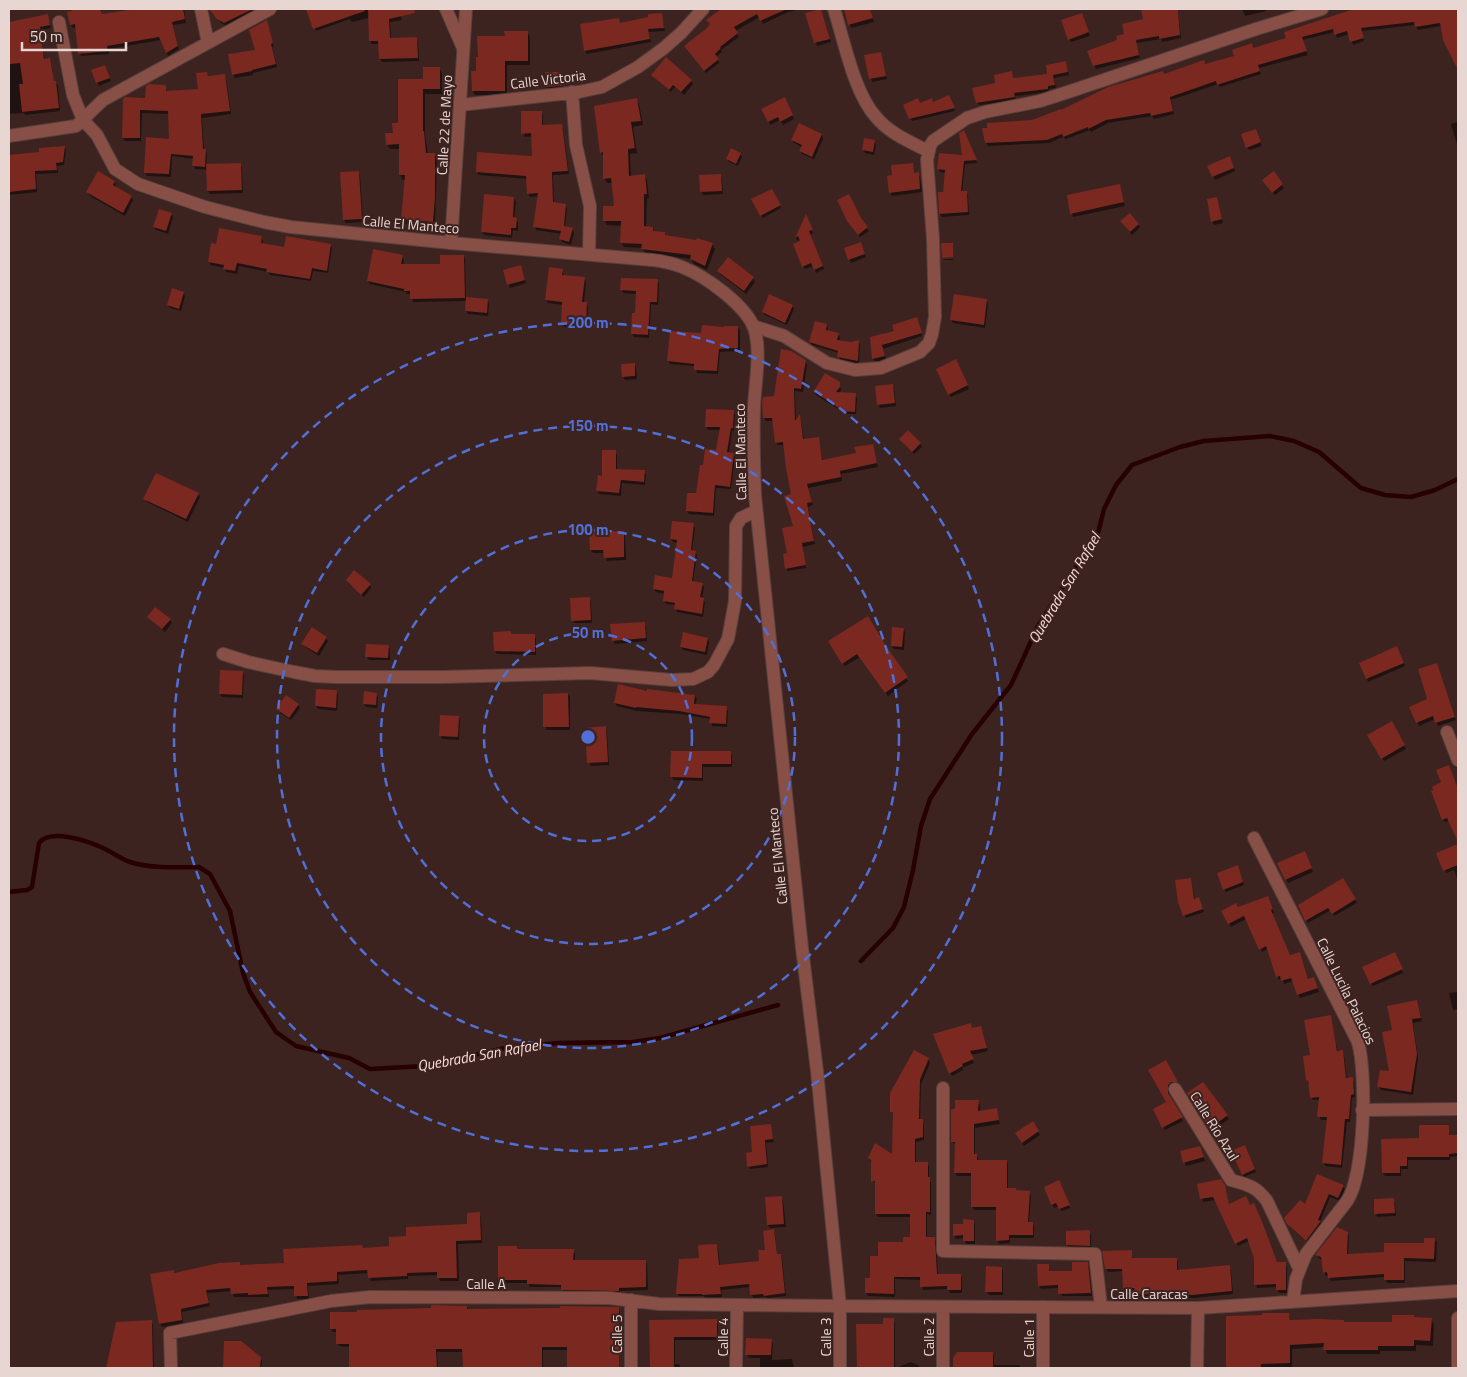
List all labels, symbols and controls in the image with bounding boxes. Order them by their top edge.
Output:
scale bar [22,20,126,52]
text: 50 m [30,25,63,48]
street label: Calle Victoria [509,64,587,94]
street label: Calle 22 de Mayo [431,74,457,176]
street label: Calle El Manteco [362,209,460,239]
text: 200 m [567,311,609,334]
street label: Calle El Manteco [729,403,751,501]
text: 150 m [567,414,609,437]
text: 100 m [567,518,609,541]
water label: Quebrada San Rafael [1022,527,1107,648]
text: 50 m [572,621,604,644]
centre of rings [579,728,597,746]
street label: Calle El Manteco [761,807,793,905]
street label: Calle Lucila Palacios [1312,934,1382,1048]
water label: Quebrada San Rafael [415,1032,545,1077]
street label: Calle Río Azul [1185,1087,1245,1165]
street label: Calle A [466,1273,506,1294]
street label: Calle Caracas [1110,1283,1188,1304]
street label: Calle 5 [606,1314,627,1354]
street label: Calle 4 [712,1317,733,1357]
street label: Calle 3 [815,1317,836,1357]
street label: Calle 2 [918,1317,939,1357]
street label: Calle 1 [1018,1318,1039,1358]

